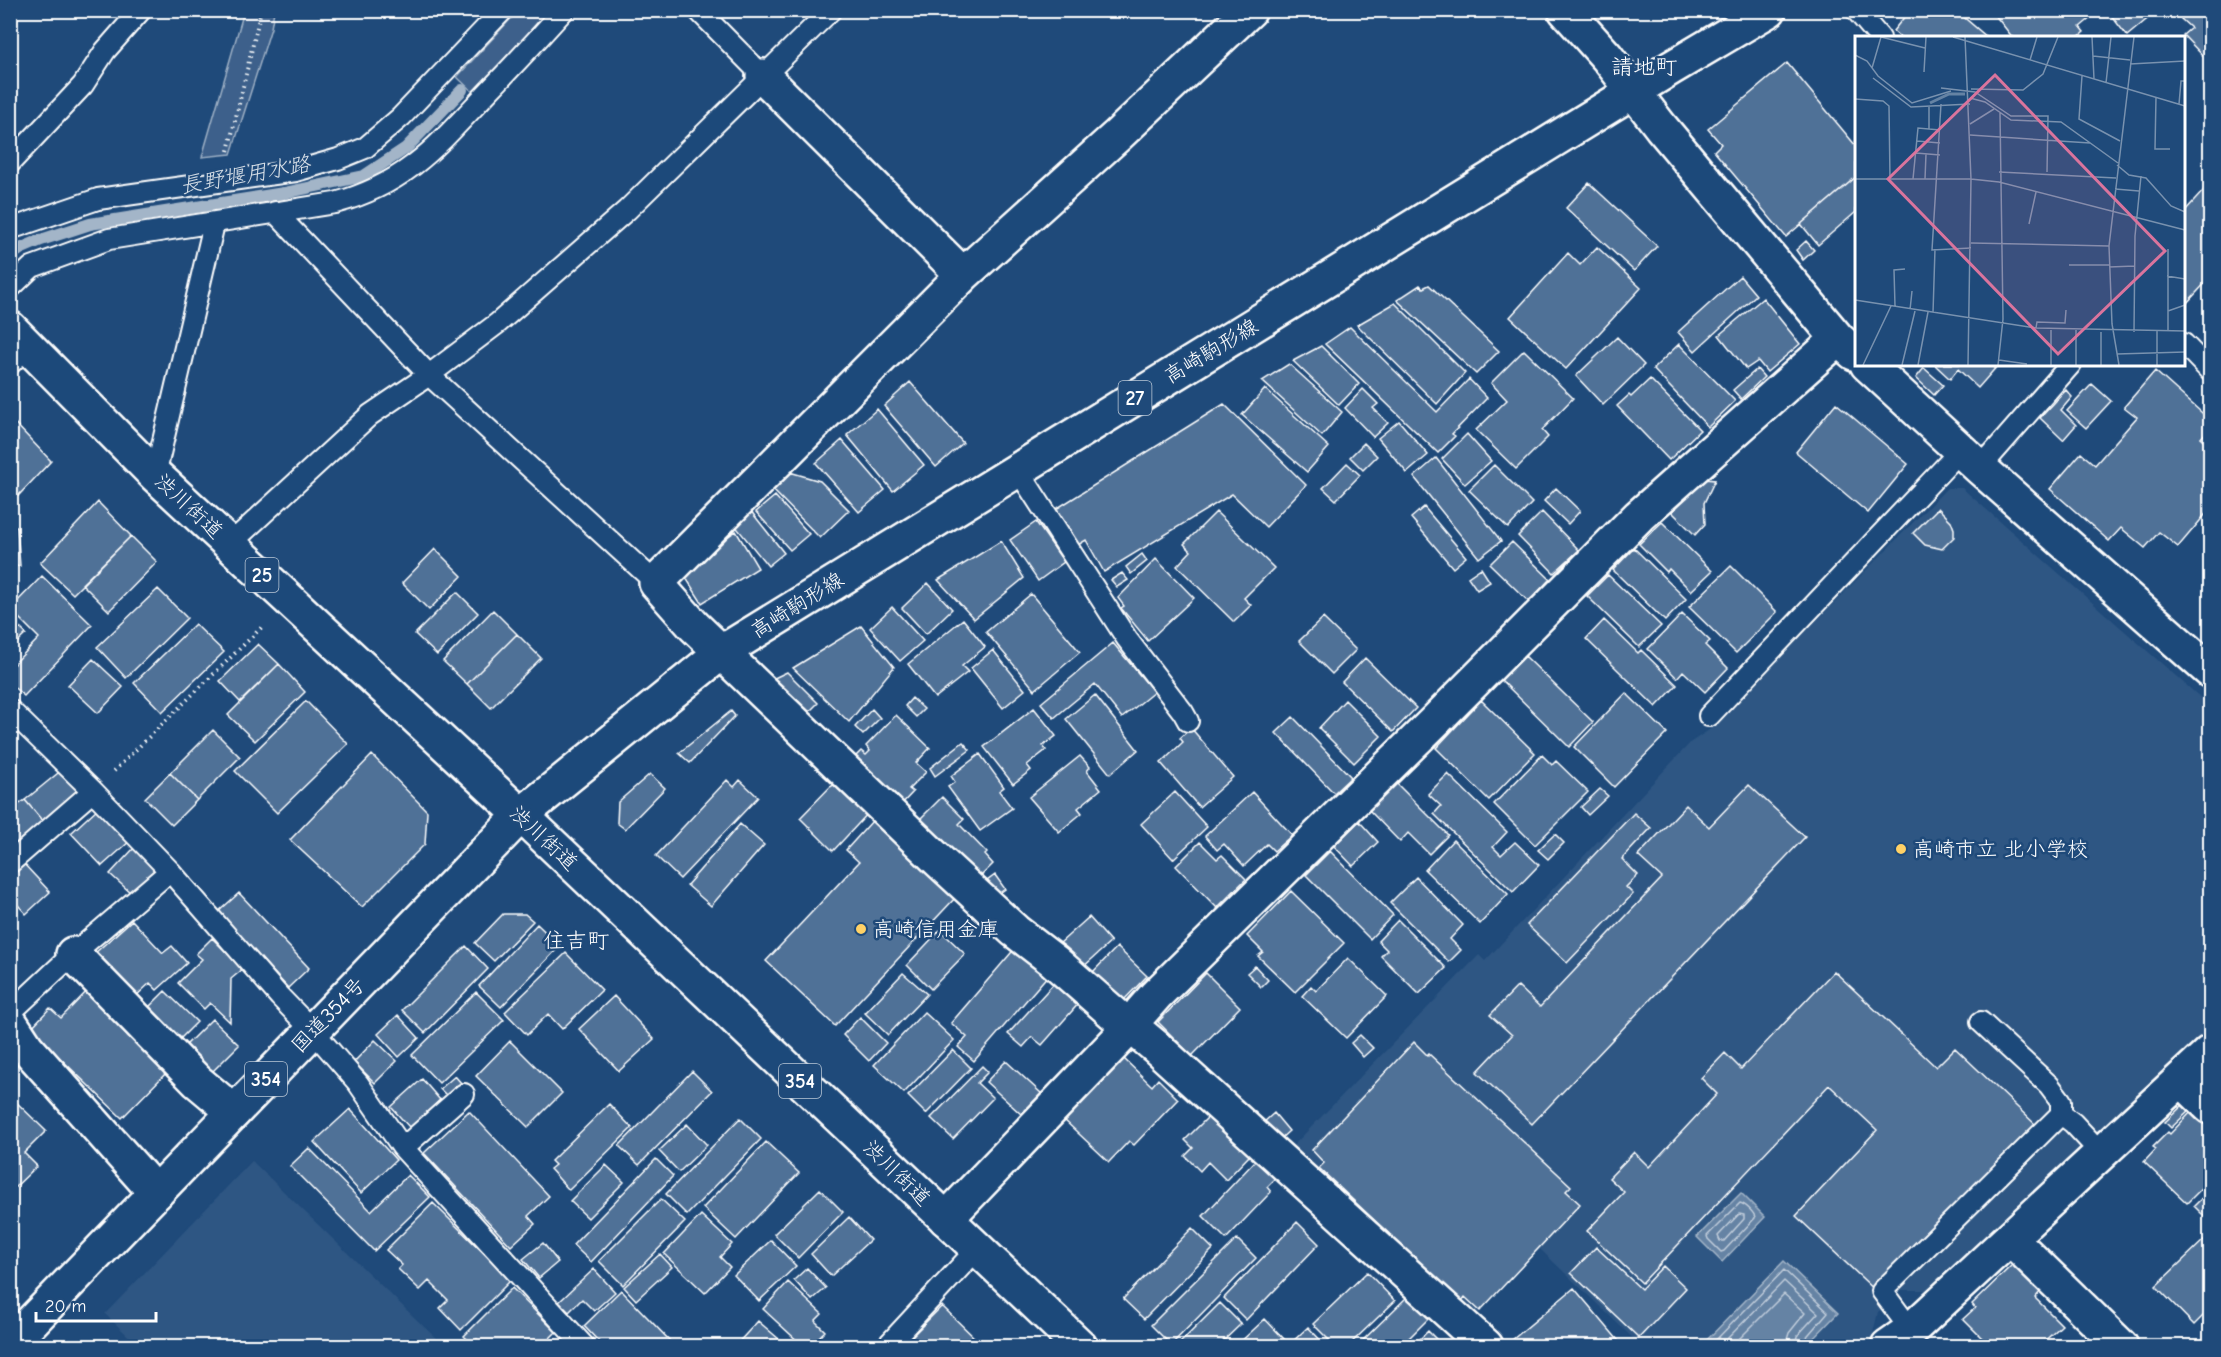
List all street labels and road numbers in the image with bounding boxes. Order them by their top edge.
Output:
street label: 高崎駒形線 [1160,314,1262,388]
road number: 27 [1118,381,1152,415]
street label: 渋川街道 [150,469,228,543]
road number: 25 [246,558,278,592]
street label: 高崎駒形線 [746,567,848,643]
street label: 渋川街道 [505,801,583,875]
street label: 国道354号 [286,972,370,1058]
road number: 354 [245,1062,287,1096]
road number: 354 [779,1064,821,1098]
street label: 渋川街道 [858,1135,936,1211]

